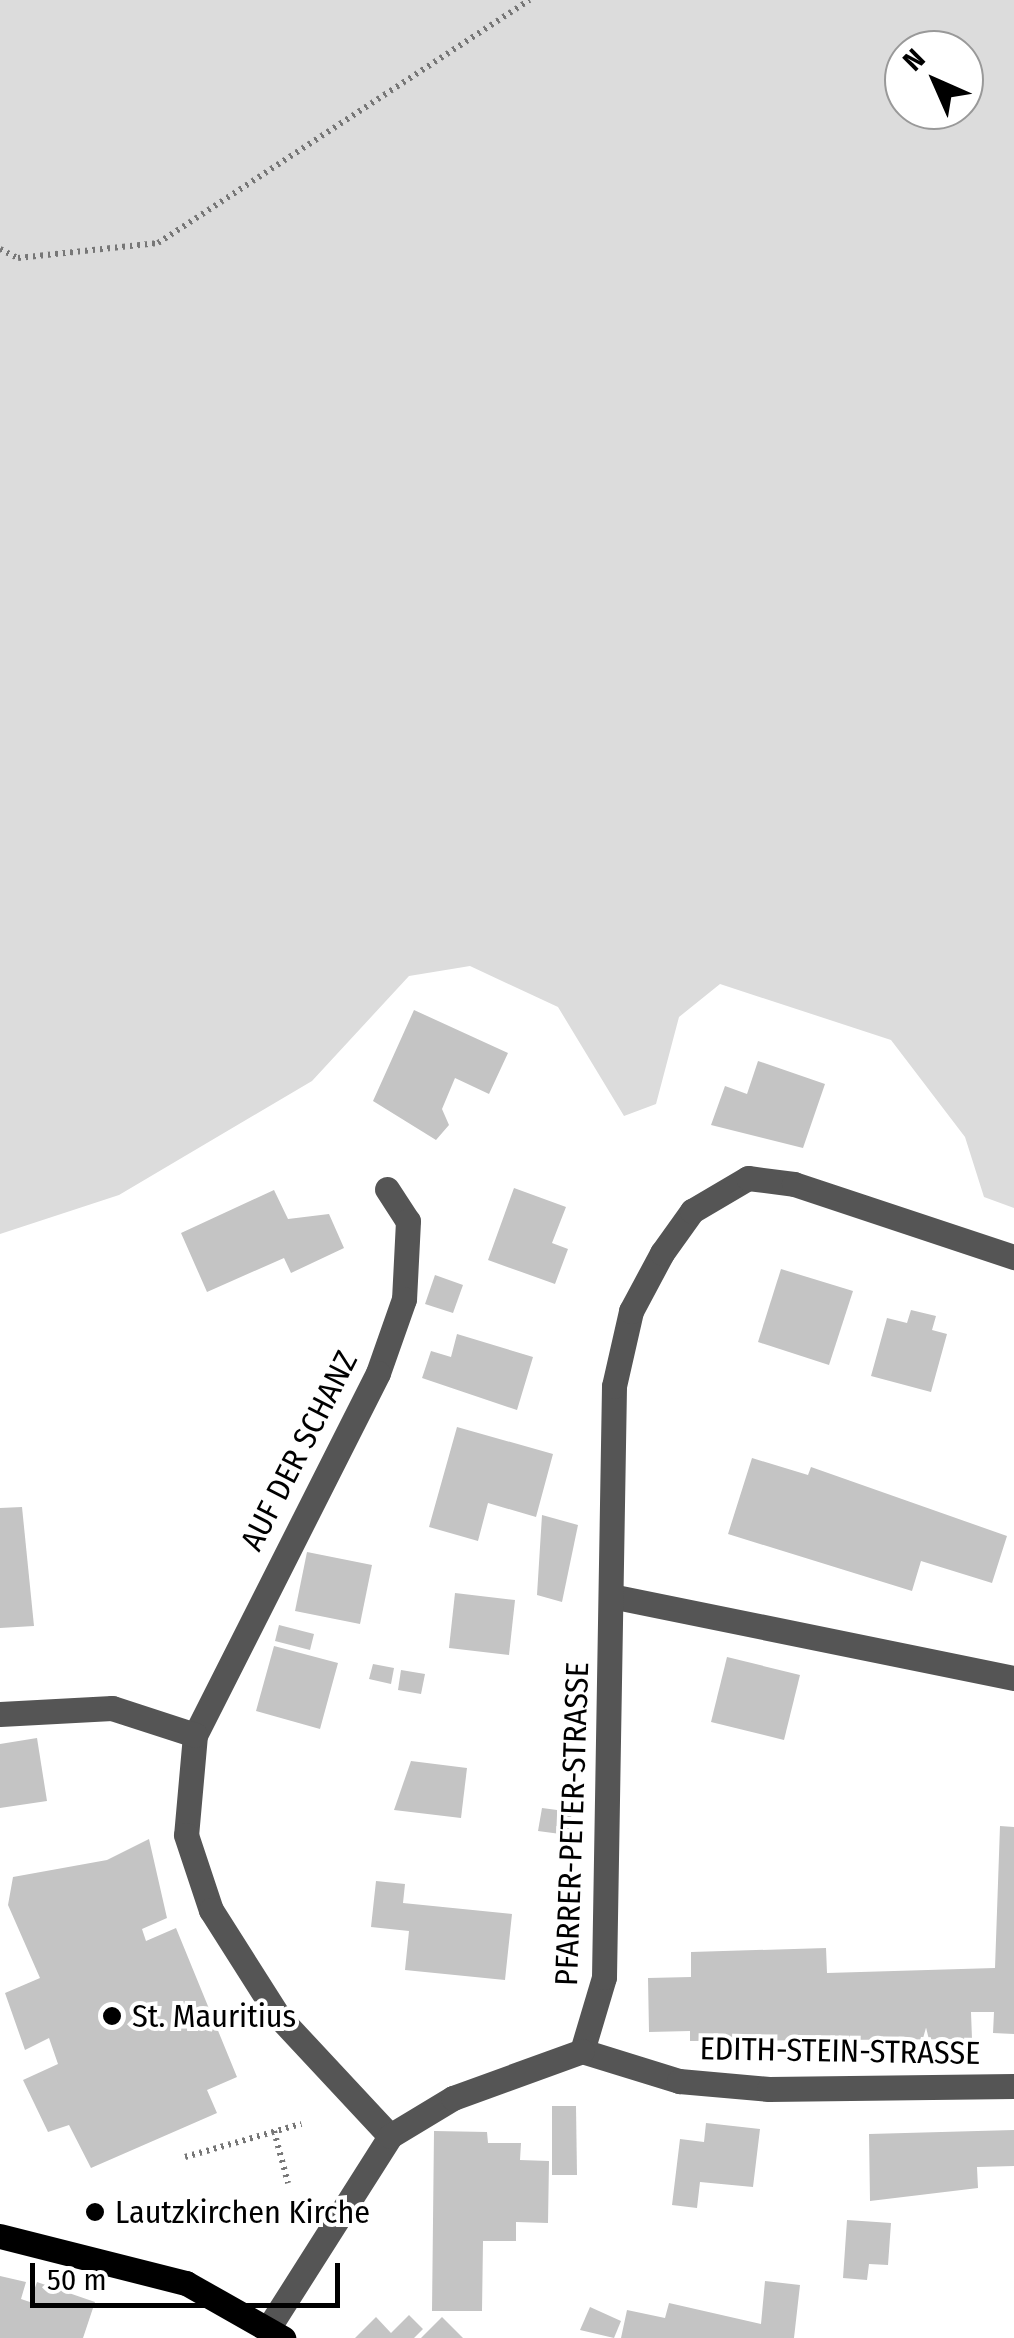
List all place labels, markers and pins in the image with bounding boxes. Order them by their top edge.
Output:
place label: St. Mauritius [132,1997,296,2035]
marker: St. Mauritius [101,2005,123,2027]
place label: Lautzkirchen Kirche [115,2193,370,2231]
marker: Lautzkirchen Kirche [84,2201,106,2223]

